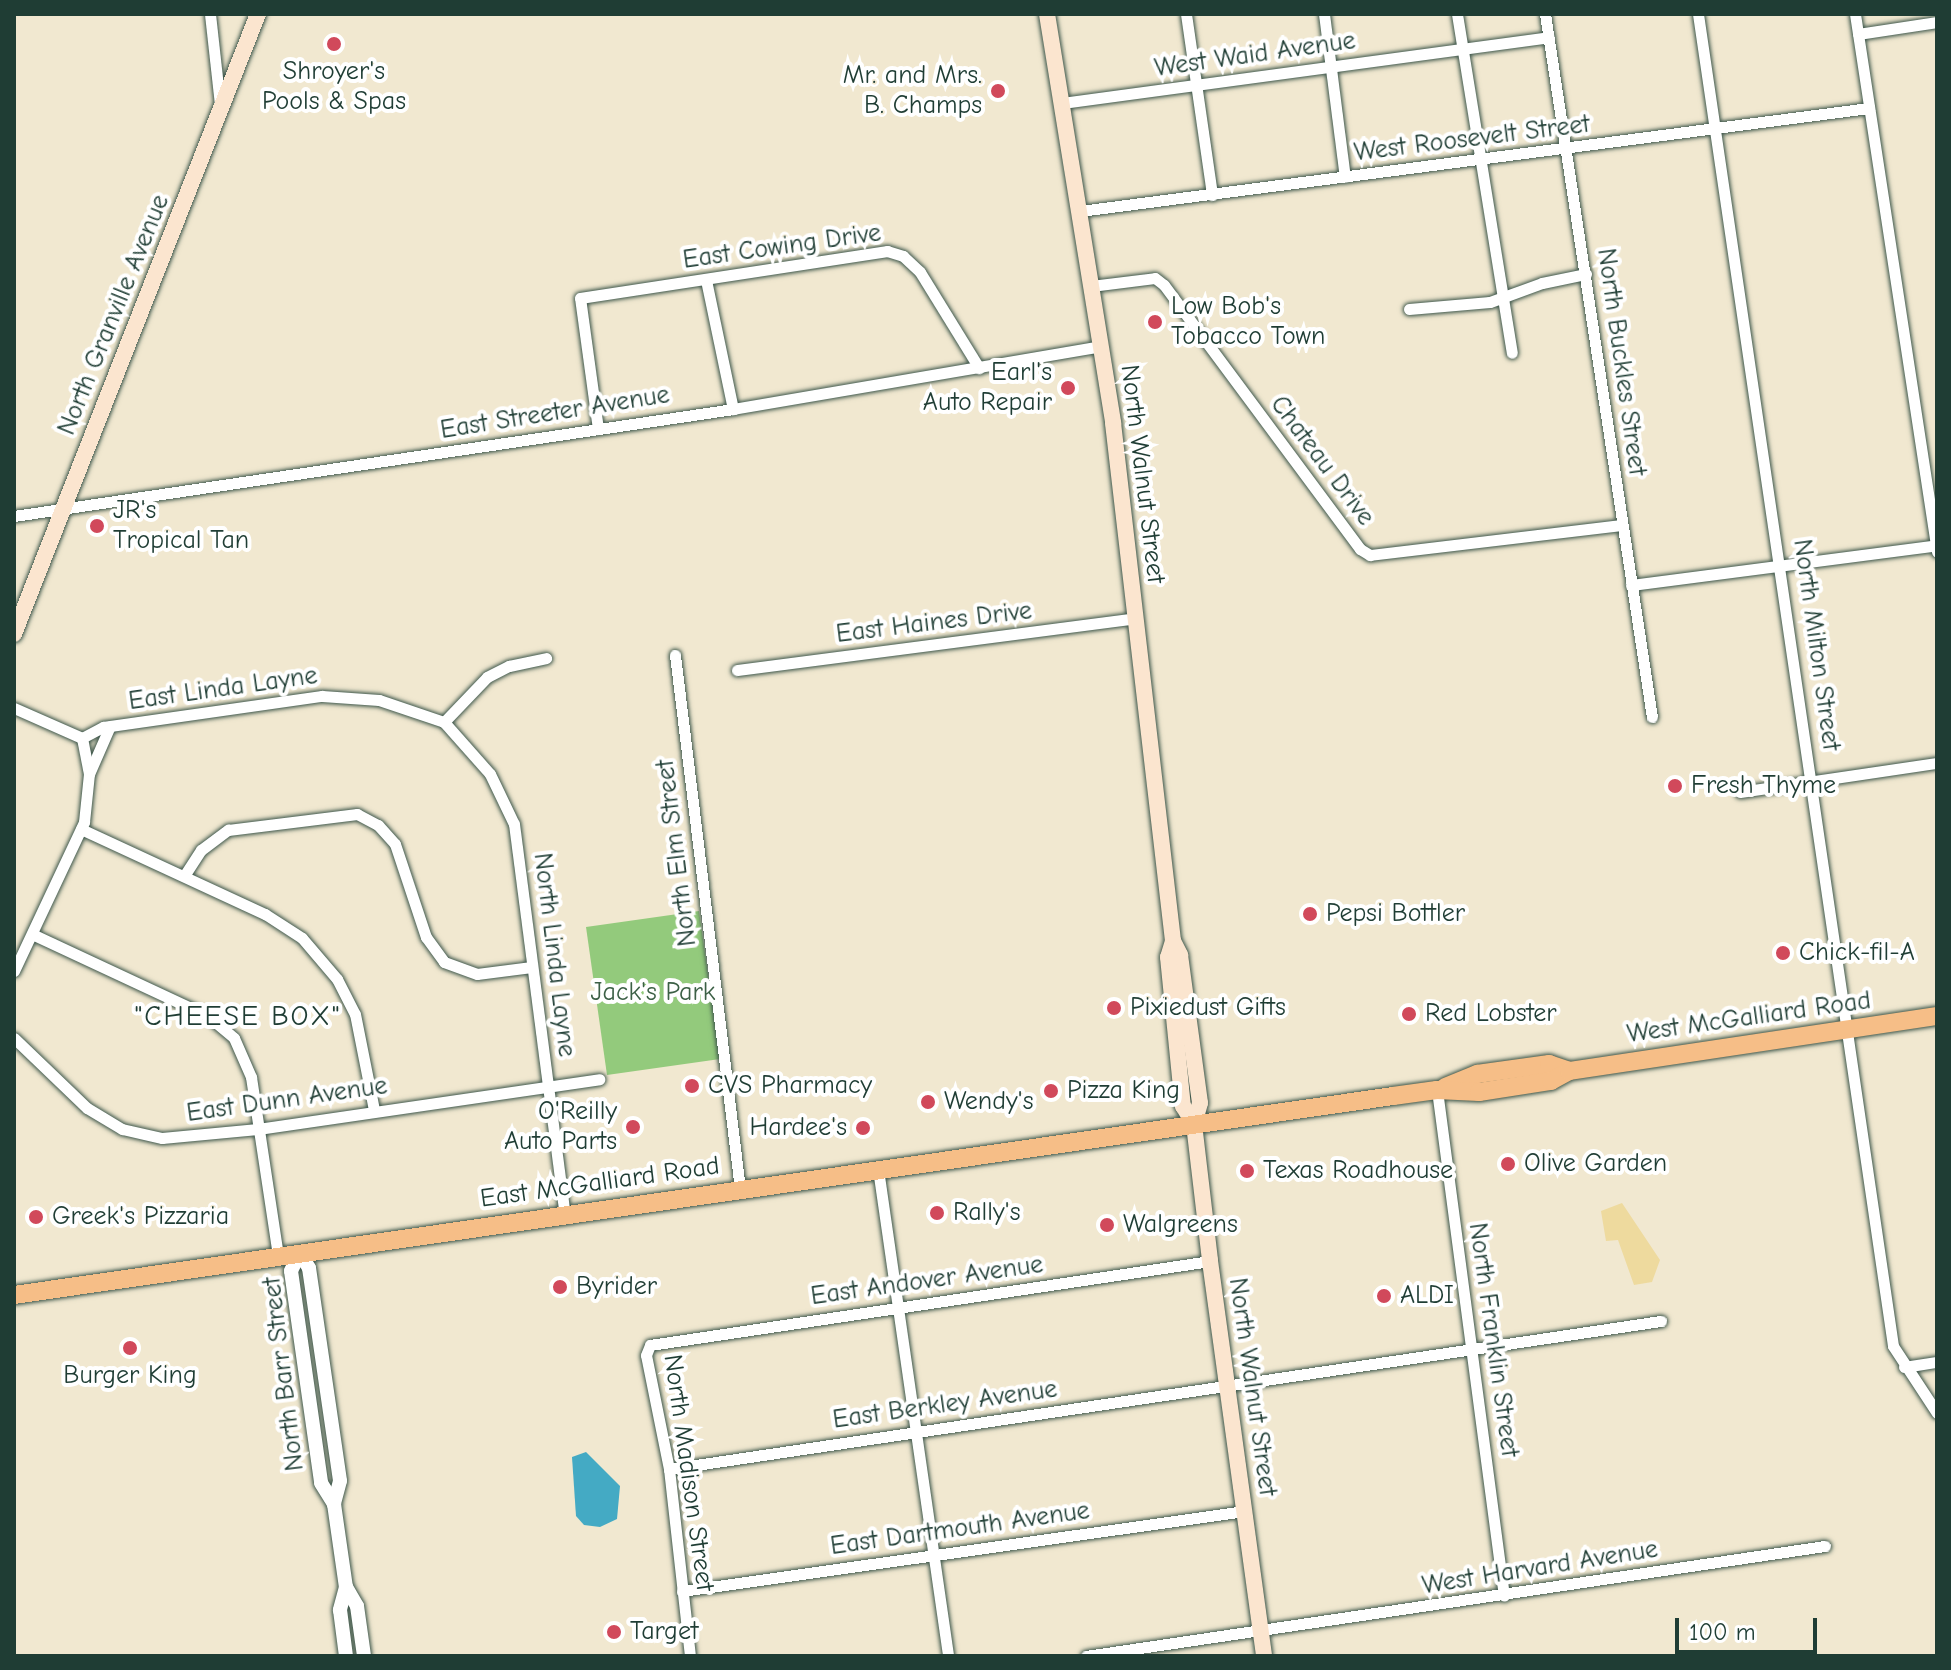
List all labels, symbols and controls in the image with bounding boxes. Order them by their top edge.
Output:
street label: West Waid Avenue [1153,25,1357,85]
marker: Shroyer's Pools & Spas [325,35,343,53]
place label: Shroyer's Pools & Spas [262,56,406,118]
place label: Mr. and Mrs. B. Champs [843,60,982,122]
marker: Mr. and Mrs. B. Champs [989,82,1007,100]
street label: West Roosevelt Street [1352,109,1592,169]
street label: North Granville Avenue [51,190,177,440]
street label: East Cowing Drive [681,218,883,276]
street label: North Buckles Street [1590,246,1652,478]
place label: Low Bob's Tobacco Town [1171,291,1325,352]
marker: Low Bob's Tobacco Town [1146,313,1164,331]
place label: Earl's Auto Repair [923,357,1052,418]
street label: North Walnut Street [1113,363,1171,585]
street label: East Streeter Avenue [438,379,672,447]
marker: Earl's Auto Repair [1059,379,1077,397]
street label: Chateau Drive [1263,390,1381,532]
place label: JR's Tropical Tan [113,495,249,556]
marker: JR's Tropical Tan [88,517,106,535]
street label: North Milton Street [1786,537,1846,753]
street label: East Haines Drive [834,596,1034,650]
street label: East Linda Layne [127,660,319,718]
street label: North Elm Street [650,758,704,948]
place label: Fresh Thyme [1691,770,1836,802]
marker: Fresh Thyme [1666,777,1684,795]
street label: North Linda Layne [526,851,582,1059]
place label: Pepsi Bottler [1326,898,1465,930]
marker: Pepsi Bottler [1301,905,1319,923]
place label: Chick-fil-A [1799,937,1915,969]
marker: Chick-fil-A [1774,944,1792,962]
park label: Jack's Park [591,977,715,1009]
street label: West McGalliard Road [1625,985,1873,1051]
place label: Pixiedust Gifts [1130,992,1286,1024]
place label: Red Lobster [1425,998,1557,1030]
district label: "CHEESE BOX" [135,999,341,1033]
marker: Pixiedust Gifts [1105,999,1123,1017]
marker: Red Lobster [1400,1005,1418,1023]
street label: East Dunn Avenue [185,1070,389,1130]
place label: CVS Pharmacy [708,1070,872,1102]
place label: Pizza King [1067,1075,1180,1107]
marker: CVS Pharmacy [683,1077,701,1095]
marker: Pizza King [1042,1082,1060,1100]
place label: Wendy's [944,1086,1033,1118]
marker: Wendy's [919,1093,937,1111]
place label: O'Reilly Auto Parts [504,1096,617,1158]
place label: Hardee's [750,1112,847,1144]
marker: O'Reilly Auto Parts [624,1118,642,1136]
marker: Hardee's [854,1119,872,1137]
place label: Olive Garden [1524,1148,1667,1180]
street label: East McGalliard Road [478,1151,722,1215]
place label: Texas Roadhouse [1263,1155,1453,1187]
marker: Olive Garden [1499,1155,1517,1173]
marker: Texas Roadhouse [1238,1162,1256,1180]
place label: Rally's [953,1197,1021,1229]
place label: Greek's Pizzaria [52,1201,229,1233]
marker: Rally's [928,1204,946,1222]
marker: Greek's Pizzaria [27,1208,45,1226]
place label: Walgreens [1123,1209,1238,1241]
marker: Walgreens [1098,1216,1116,1234]
street label: North Franklin Street [1461,1221,1525,1459]
street label: East Andover Avenue [809,1249,1045,1313]
place label: Byrider [576,1271,657,1303]
street label: North Barr Street [257,1275,311,1473]
street label: North Walnut Street [1221,1276,1283,1498]
marker: Byrider [551,1278,569,1296]
place label: ALDI [1400,1280,1454,1312]
marker: ALDI [1375,1287,1393,1305]
marker: Burger King [121,1339,139,1357]
street label: North Madison Street [656,1353,720,1593]
place label: Burger King [63,1360,197,1392]
street label: East Berkley Avenue [831,1374,1059,1436]
street label: East Dartmouth Avenue [828,1495,1092,1563]
street label: West Harvard Avenue [1420,1534,1660,1602]
scale bar [1679,1602,1821,1652]
place label: Target [630,1616,698,1648]
text: 100 m [1689,1618,1756,1646]
marker: Target [605,1623,623,1641]

